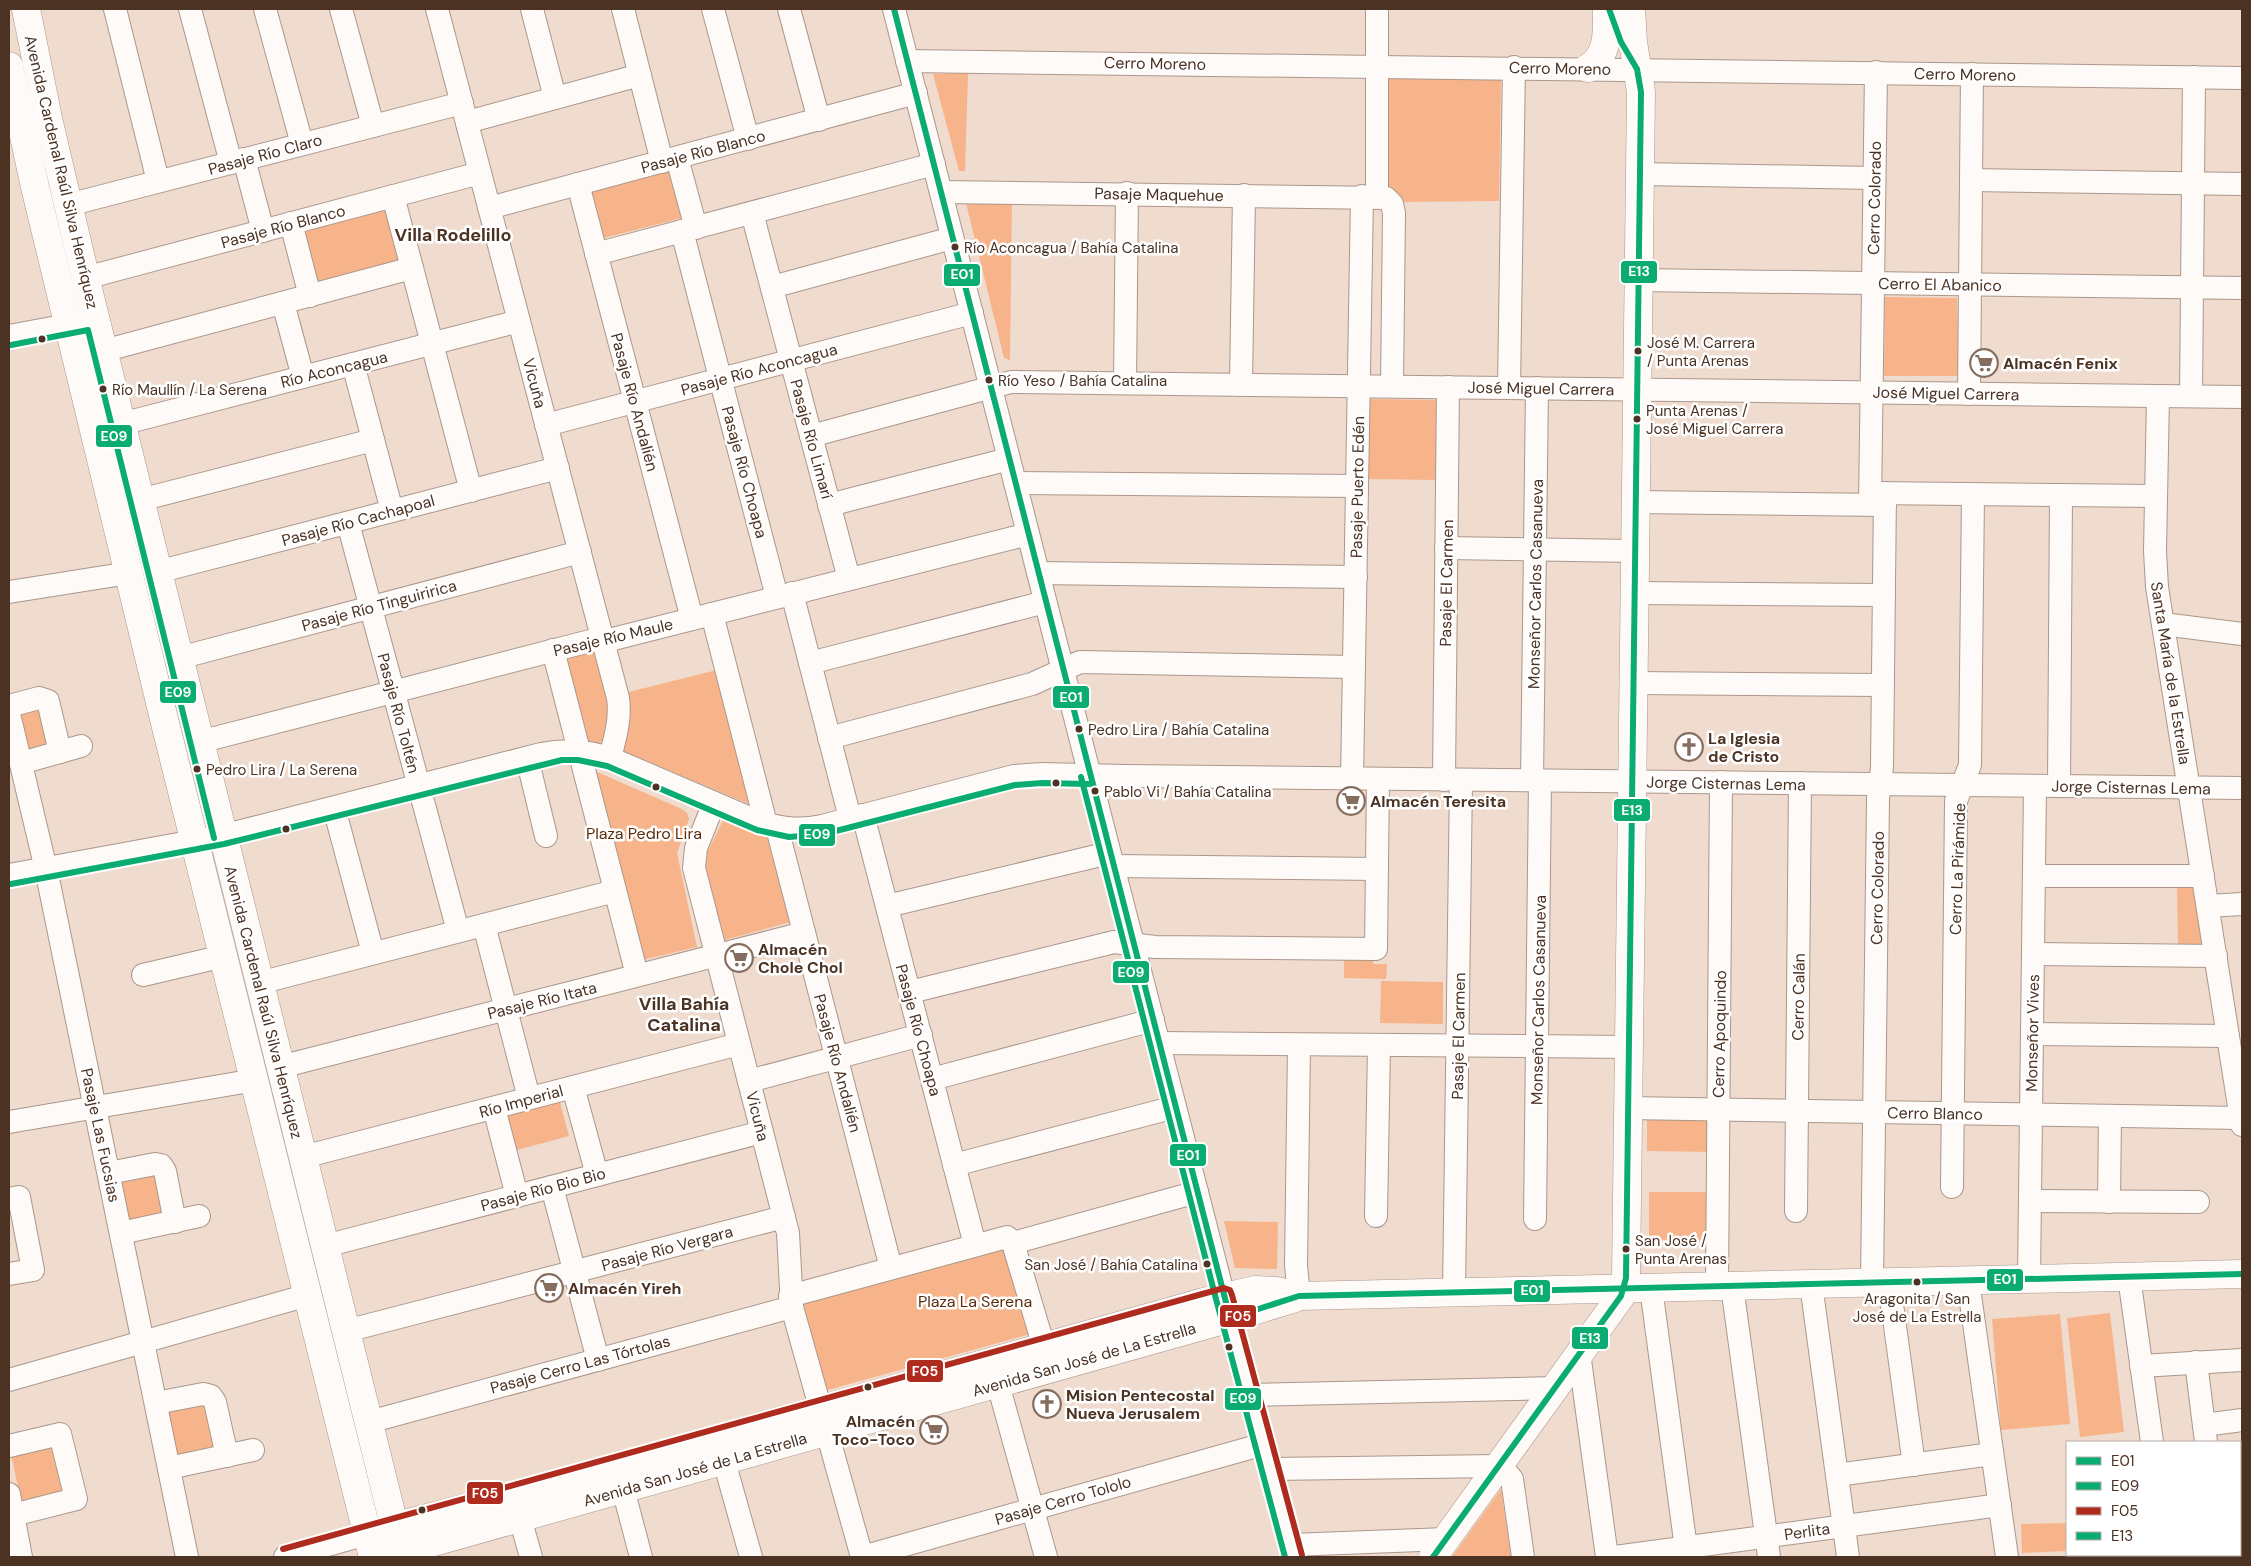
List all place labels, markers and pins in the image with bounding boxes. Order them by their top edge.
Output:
place label: Río Aconcagua / Bahía Catalina [964,238,1178,258]
marker: Río Aconcagua / Bahía Catalina [950,242,960,252]
place label: José M. Carrera / Punta Arenas [1647,333,1755,371]
unlabelled marker [37,334,47,344]
marker: José M. Carrera / Punta Arenas [1633,346,1643,356]
supermarket icon: Almacén Fenix [1969,348,1999,378]
place label: Almacén Fenix [2003,353,2118,374]
place label: Río Yeso / Bahía Catalina [998,371,1167,391]
marker: Río Yeso / Bahía Catalina [984,375,994,385]
place label: Río Maullín / La Serena [112,380,267,400]
marker: Río Maullín / La Serena [98,384,108,394]
place label: Punta Arenas / José Miguel Carrera [1646,401,1783,439]
marker: Punta Arenas / José Miguel Carrera [1632,414,1642,424]
place label: Pedro Lira / Bahía Catalina [1088,720,1269,740]
marker: Pedro Lira / Bahía Catalina [1074,724,1084,734]
place label: La Iglesia de Cristo [1708,728,1780,767]
church icon: La Iglesia de Cristo [1674,732,1704,762]
place label: Pedro Lira / La Serena [206,760,357,780]
marker: Pedro Lira / La Serena [192,764,202,774]
unlabelled marker [1051,778,1061,788]
unlabelled marker [651,782,661,792]
place label: Pablo Vi / Bahía Catalina [1104,782,1271,802]
marker: Pablo Vi / Bahía Catalina [1090,786,1100,796]
supermarket icon: Almacén Teresita [1336,786,1366,816]
place label: Almacén Teresita [1370,791,1506,812]
unlabelled marker [281,824,291,834]
place label: Almacén Chole Chol [758,939,843,978]
supermarket icon: Almacén Chole Chol [724,943,754,973]
place label: San José / Punta Arenas [1635,1231,1727,1269]
marker: San José / Punta Arenas [1621,1244,1631,1254]
place label: San José / Bahía Catalina [1024,1255,1198,1275]
marker: San José / Bahía Catalina [1202,1259,1212,1269]
supermarket icon: Almacén Yireh [534,1273,564,1303]
marker: Aragonita / San José de La Estrella [1912,1277,1922,1287]
place label: Almacén Yireh [568,1278,682,1299]
place label: Aragonita / San José de La Estrella [1853,1289,1981,1327]
unlabelled marker [1224,1342,1234,1352]
unlabelled marker [863,1382,873,1392]
place label: Mision Pentecostal Nueva Jerusalem [1066,1385,1214,1424]
church icon: Mision Pentecostal Nueva Jerusalem [1032,1389,1062,1419]
place label: Almacén Toco-Toco [832,1411,915,1450]
supermarket icon: Almacén Toco-Toco [919,1415,949,1445]
unlabelled marker [417,1505,427,1515]

